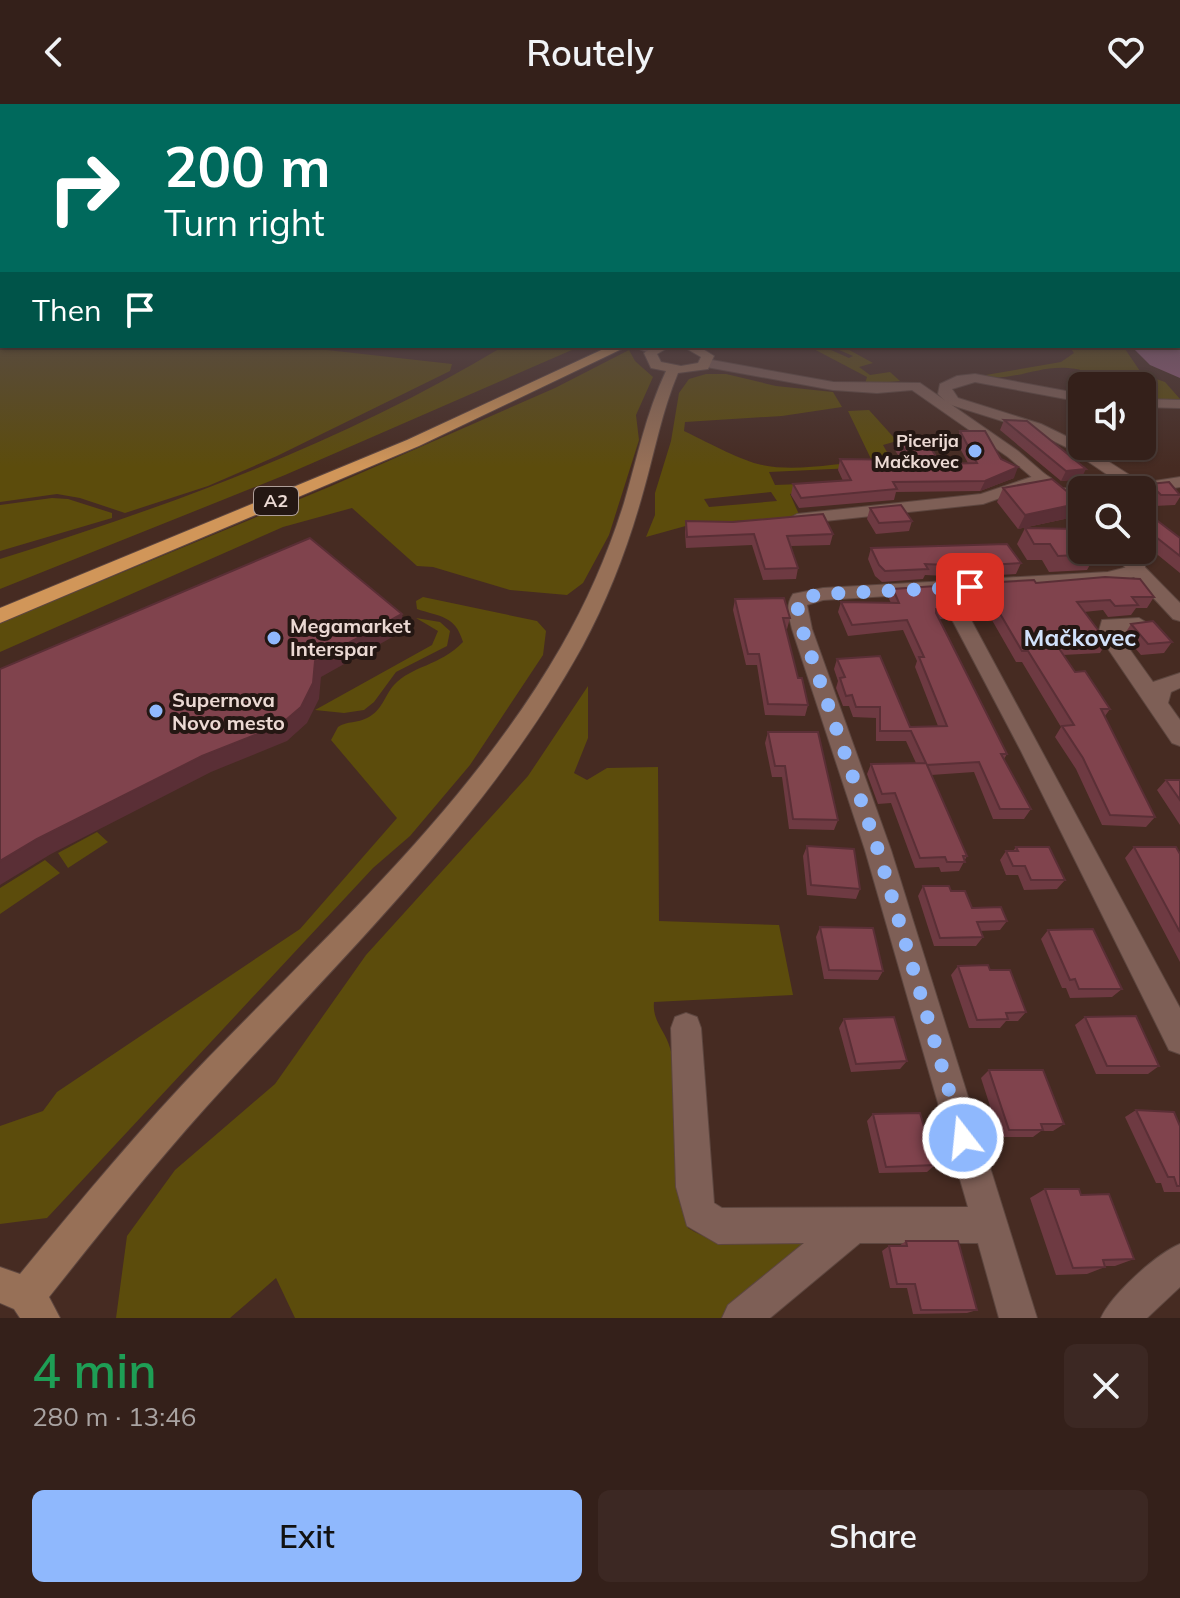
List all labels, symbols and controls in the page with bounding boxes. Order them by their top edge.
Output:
icon: back [32,30,76,74]
text: Routely [526,30,654,75]
icon: heart [1104,30,1148,74]
text: 200 m [164,131,331,201]
icon: right [32,136,136,240]
text: Turn right [164,200,325,245]
icon: arrive [118,288,162,332]
text: Then [32,291,102,329]
map controls [1068,372,1156,564]
button: sound [1068,372,1156,460]
place label: Picerija Mačkovec [874,429,959,473]
marker: Picerija Mačkovec [966,442,984,460]
button: search [1068,476,1156,564]
road number: A2 [254,487,298,515]
pin [936,553,1004,621]
icon: arrive [948,565,992,609]
place label: Megamarket Interspar [290,613,411,661]
district label: Mačkovec [1024,622,1136,652]
marker: Megamarket Interspar [265,629,283,647]
place label: Supernova Novo mesto [172,687,285,735]
marker: Supernova Novo mesto [147,702,165,720]
position arrow [921,1096,1005,1180]
text: 4 min [32,1340,157,1400]
button: close [1064,1344,1148,1428]
text: 280 m · 13:46 [32,1400,196,1433]
button: Exit [32,1490,582,1582]
button: Share [598,1490,1148,1582]

